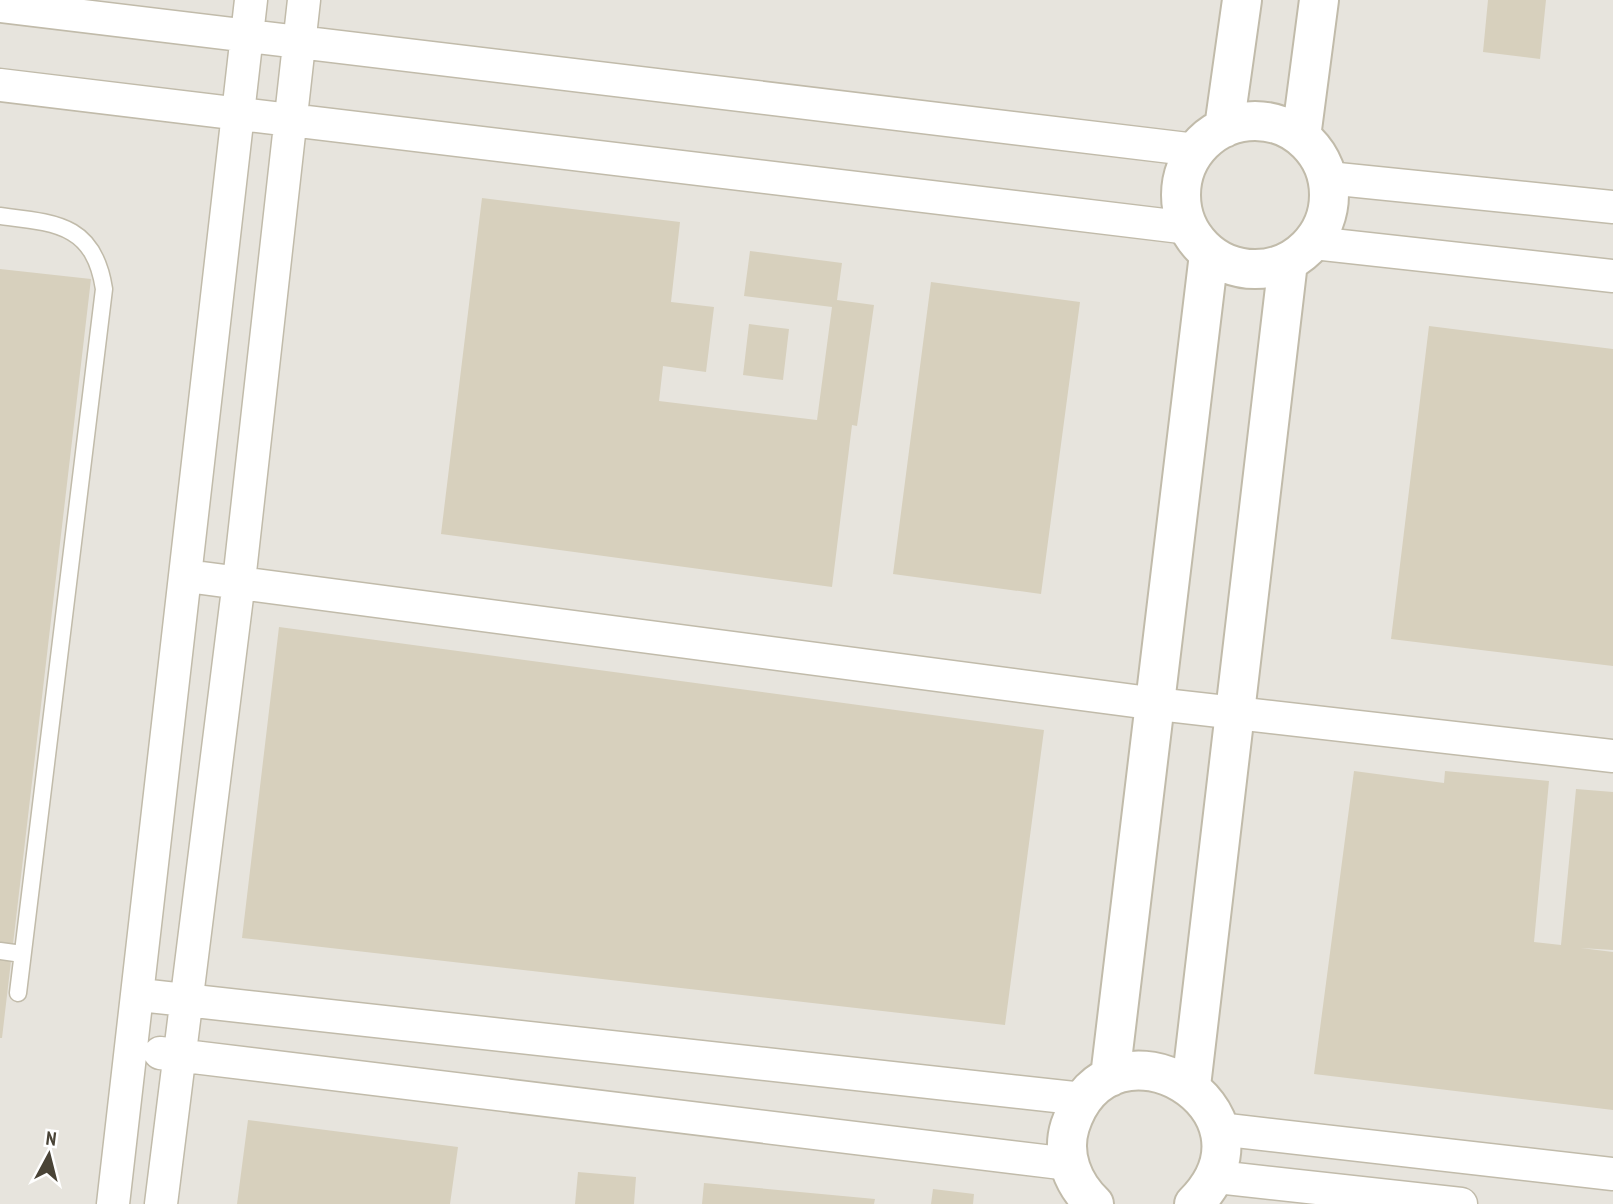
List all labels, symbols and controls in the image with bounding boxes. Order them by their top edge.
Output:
north arrow [14,1120,84,1190]
text: N [45,1126,58,1151]

